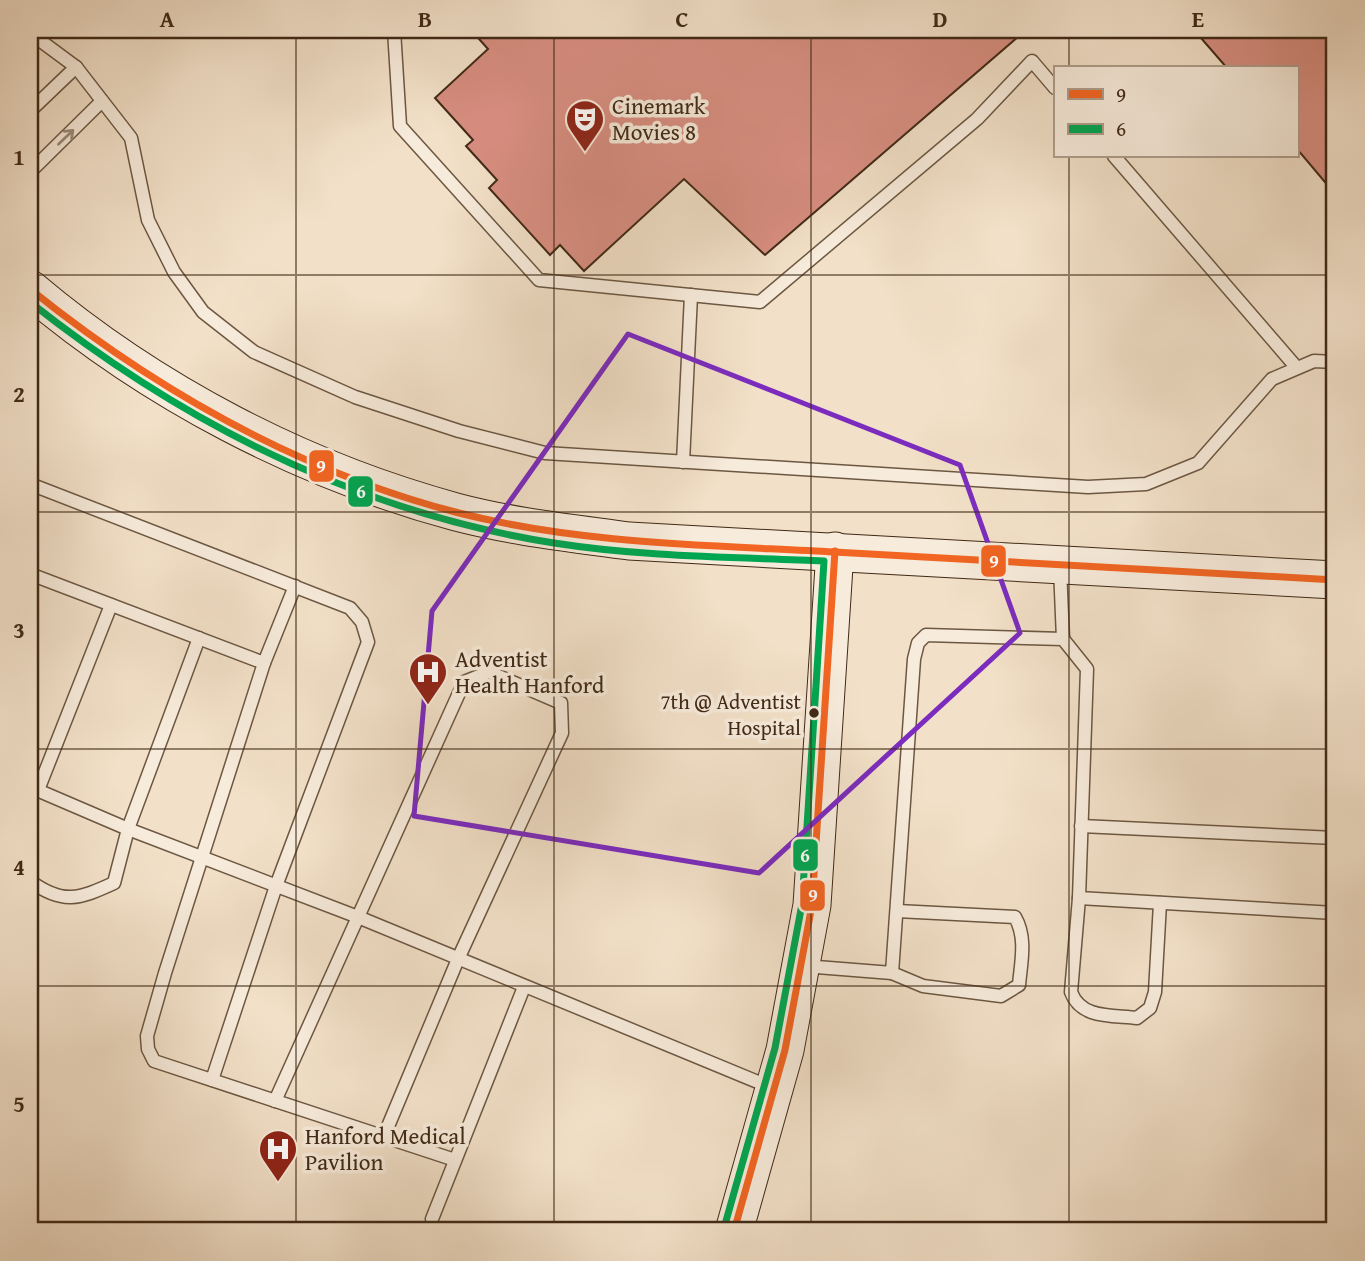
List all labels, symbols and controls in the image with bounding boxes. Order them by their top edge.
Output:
text: A [160,2,175,35]
text: B [418,2,432,35]
text: C [675,2,689,35]
text: D [933,2,948,35]
text: E [1192,2,1204,35]
legend [1054,66,1298,158]
text: 9 [1116,79,1126,110]
place label: Cinemark Movies 8 [612,89,706,148]
theatre icon: Cinemark Movies 8 [564,98,606,153]
text: 6 [1116,113,1126,144]
one-way arrow [57,128,74,145]
text: 1 [13,140,25,173]
text: 2 [13,377,25,410]
line badge: 9 [308,449,335,483]
text: 9 [316,452,326,480]
line badge: 6 [347,475,374,508]
text: 6 [356,477,366,505]
line badge: 9 [980,544,1007,578]
text: 9 [989,547,999,575]
text: 3 [13,613,25,646]
place label: Adventist Health Hanford [455,642,605,701]
hospital icon: Adventist Health Hanford [407,651,449,706]
place label: 7th @ Adventist Hospital [660,686,802,743]
marker: 7th @ Adventist Hospital [807,706,821,720]
line badge: 6 [792,838,819,872]
text: 6 [800,841,810,869]
text: 4 [13,850,25,883]
line badge: 9 [799,879,826,912]
text: 9 [808,881,818,909]
text: 5 [13,1087,25,1120]
place label: Hanford Medical Pavilion [305,1119,466,1178]
hospital icon: Hanford Medical Pavilion [257,1128,299,1183]

